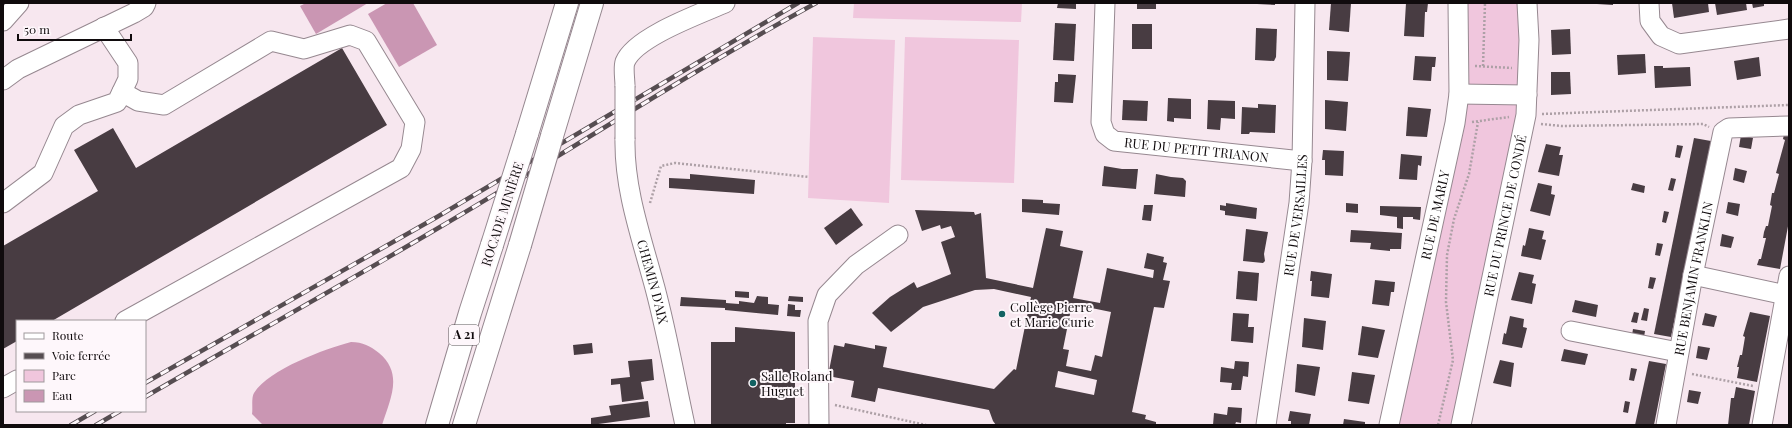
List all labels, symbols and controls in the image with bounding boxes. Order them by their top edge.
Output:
scale bar [18,16,131,42]
text: 50 m [24,21,50,37]
street label: RUE DU PETIT TRIANON [1123,133,1270,165]
street label: RUE DU PRINCE DE CONDÉ [1479,133,1530,298]
street label: RUE DE VERSAILLES [1279,154,1310,277]
street label: ROCADE MINIÈRE [477,159,526,268]
street label: RUE DE MARLY [1416,168,1452,261]
street label: RUE BENJAMIN FRANKLIN [1670,200,1716,357]
street label: CHEMIN D'AIX [634,238,673,326]
place label: Collège Pierre et Marie Curie [1010,298,1094,330]
marker: Collège Pierre et Marie Curie [997,309,1007,319]
legend [16,320,146,412]
road number: A 21 [449,325,479,345]
text: Route [52,327,84,343]
text: Voie ferrée [51,347,110,363]
text: Parc [52,367,76,383]
place label: Salle Roland Huguet [761,367,833,399]
marker: Salle Roland Huguet [748,378,758,388]
text: Eau [52,387,72,403]

